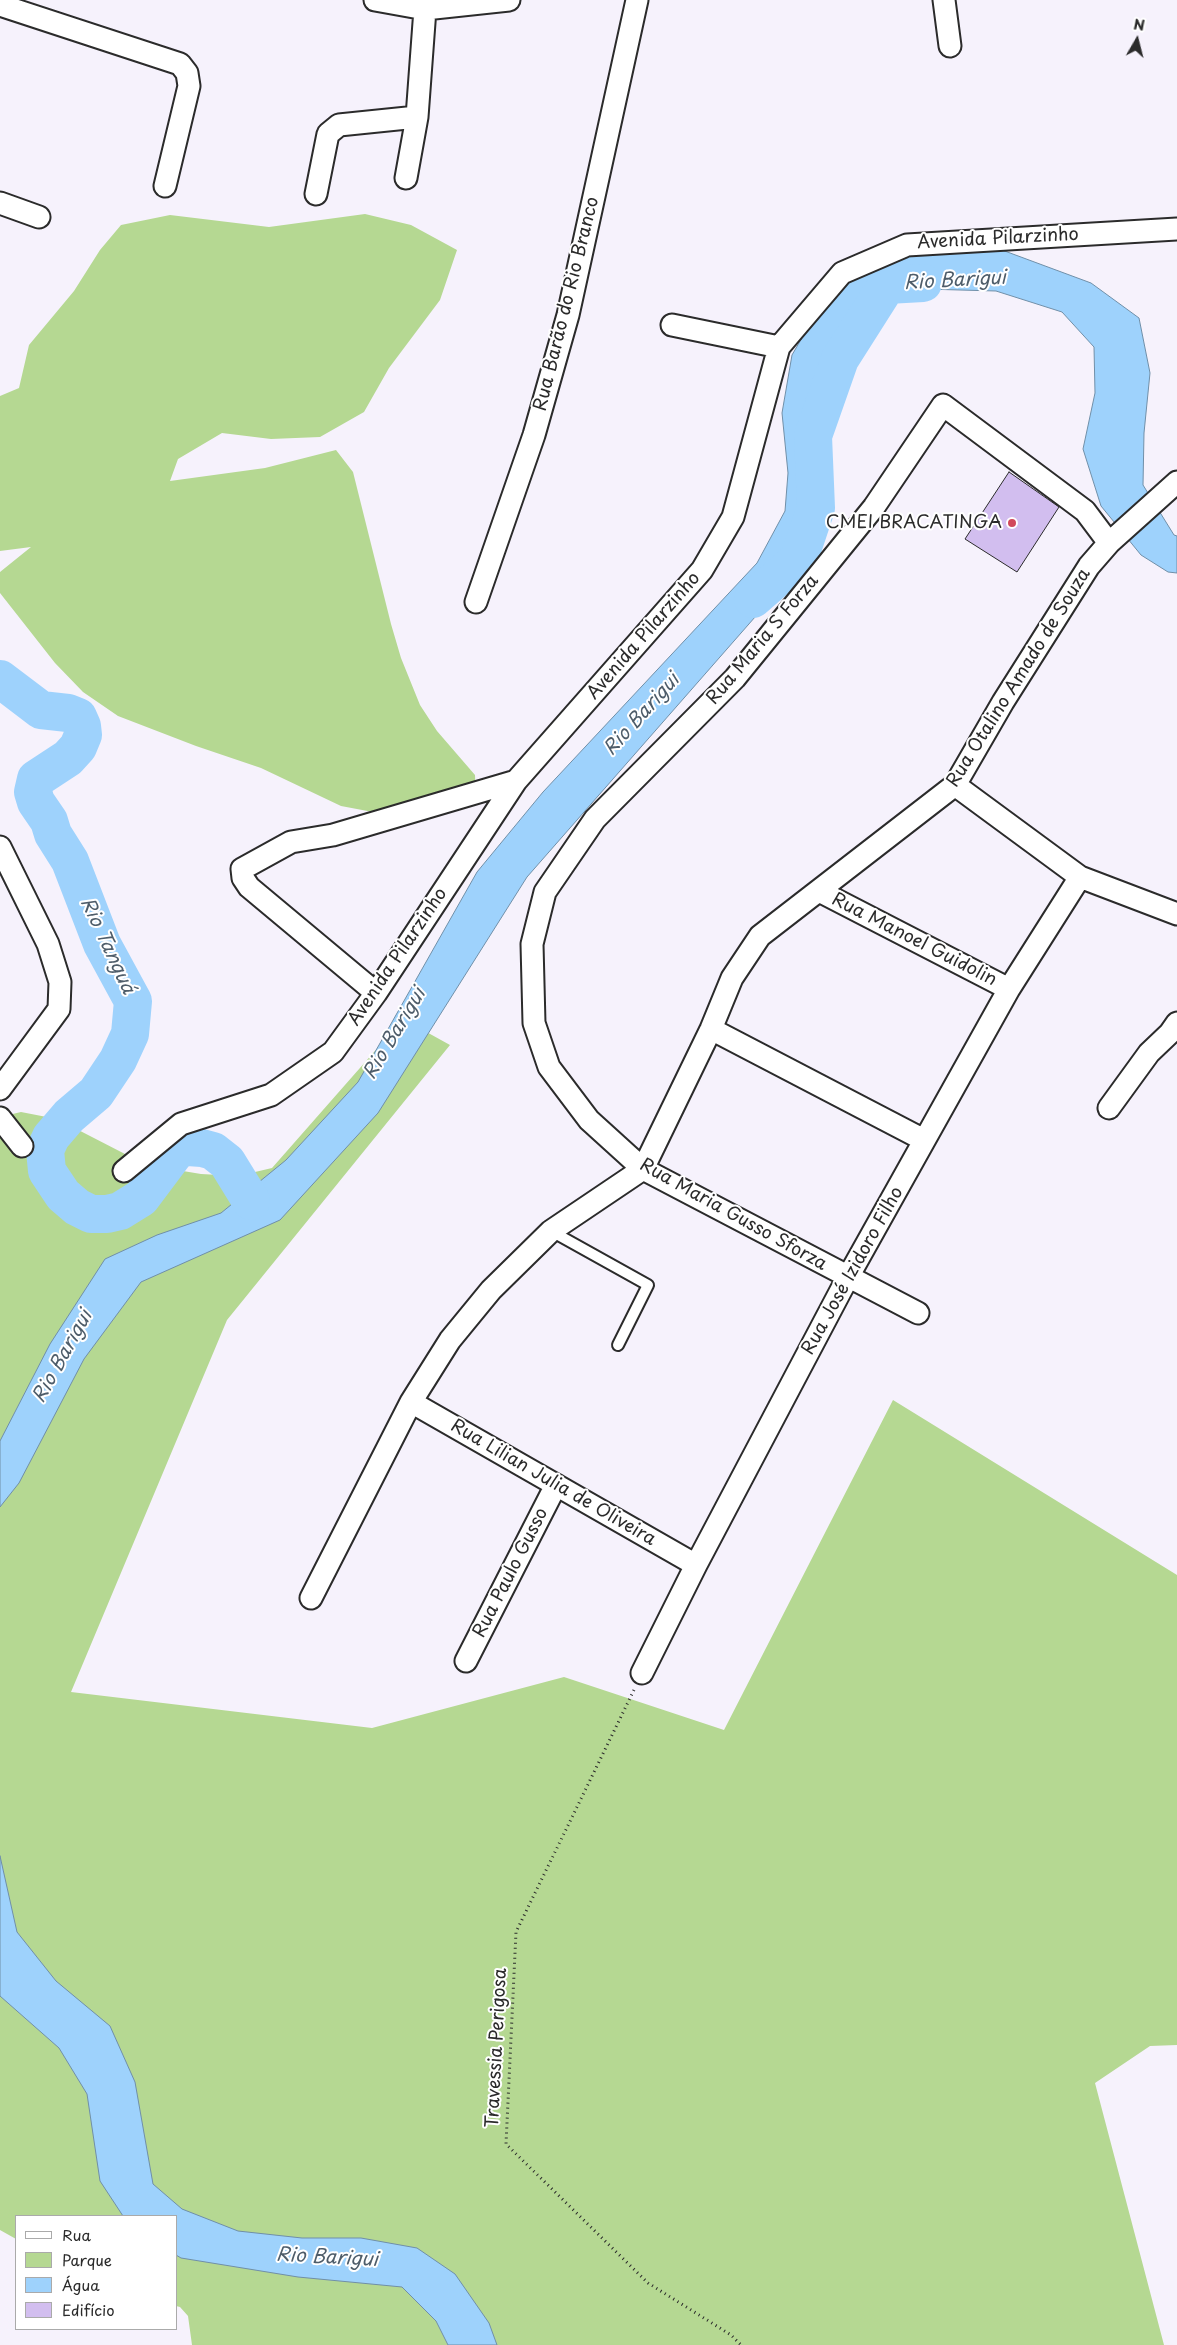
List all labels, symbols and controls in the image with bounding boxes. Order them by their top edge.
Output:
text: N [1132,13,1146,36]
north arrow [1112,15,1162,65]
street label: Rua Barão do Rio Branco [530,195,604,413]
street label: Avenida Pilarzinho [917,224,1079,254]
water label: Rio Barigui [903,267,1007,295]
place label: CMEI BRACATINGA [826,512,1002,534]
marker: CMEI BRACATINGA [1006,517,1018,529]
street label: Rua Otalino Amado de Souza [943,565,1095,791]
street label: Avenida Pilarzinho [583,568,705,704]
street label: Rua Maria S Forza [702,571,824,709]
water label: Rio Barigui [599,669,685,761]
street label: Avenida Pilarzinho [344,884,452,1030]
street label: Rua Manoel Guidolin [828,889,1000,991]
water label: Rio Tanguá [75,894,139,998]
water label: Rio Barigui [359,984,431,1084]
street label: Rua Maria Gusso Sforza [636,1154,830,1276]
street label: Rua José Izidoro Filho [798,1183,908,1359]
water label: Rio Barigui [28,1307,98,1407]
street label: Rua Lilian Julia de Oliveira [447,1415,659,1551]
street label: Rua Paulo Gusso [469,1504,553,1642]
street label: Travessia Perigosa [482,1968,512,2128]
legend [15,2215,178,2330]
text: Rua [62,2223,91,2246]
water label: Rio Barigui [275,2244,379,2272]
text: Parque [62,2248,112,2271]
text: Água [62,2273,100,2296]
text: Edifício [62,2298,115,2321]

